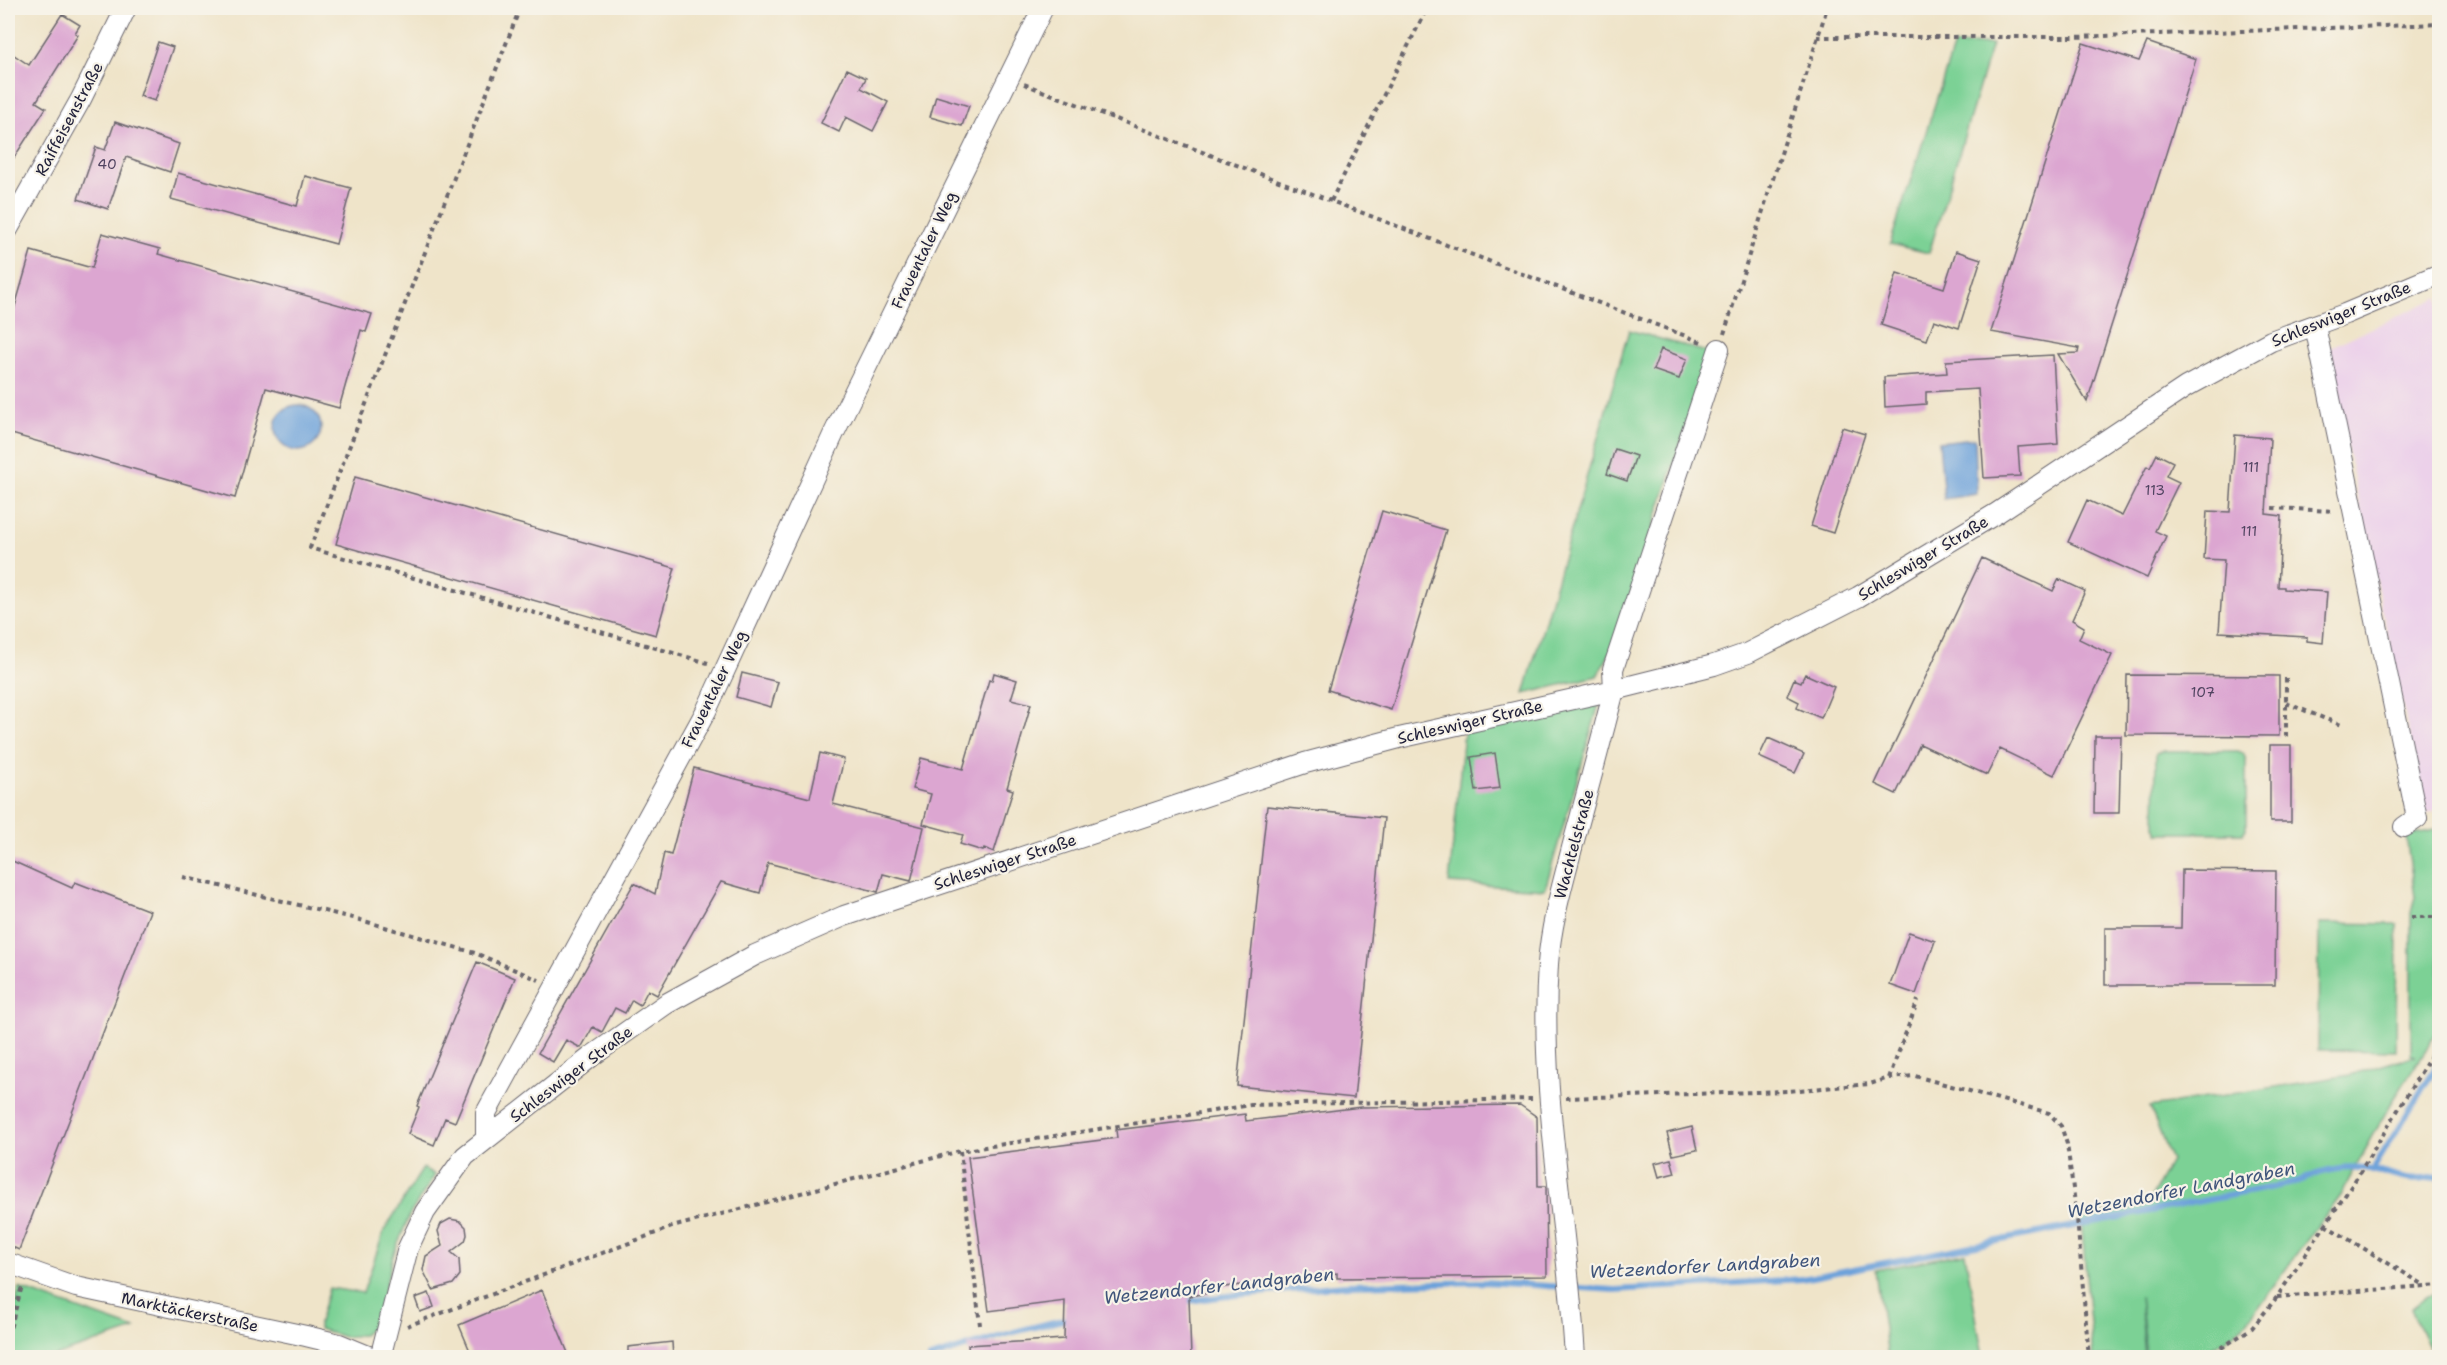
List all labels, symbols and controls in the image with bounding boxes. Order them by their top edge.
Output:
street label: Raiffeisenstraße [30,59,108,179]
house number: 40 [97,155,117,173]
street label: Frauentaler Weg [886,188,962,312]
street label: Schleswiger Straße [2268,276,2414,352]
house number: 111 [2243,458,2259,476]
house number: 113 [2145,481,2165,499]
street label: Schleswiger Straße [1854,511,1992,605]
house number: 111 [2241,522,2257,540]
street label: Frauentaler Weg [676,627,752,751]
house number: 107 [2191,683,2215,701]
street label: Schleswiger Straße [1395,695,1545,749]
street label: Wachtelstraße [1549,787,1599,901]
street label: Schleswiger Straße [931,829,1079,895]
street label: Schleswiger Straße [505,1021,637,1127]
water label: Wetzendorfer Landgraben [2065,1156,2297,1224]
water label: Wetzendorfer Landgraben [1589,1248,1821,1284]
water label: Wetzendorfer Landgraben [1103,1262,1335,1310]
street label: Marktäckerstraße [119,1287,261,1337]

